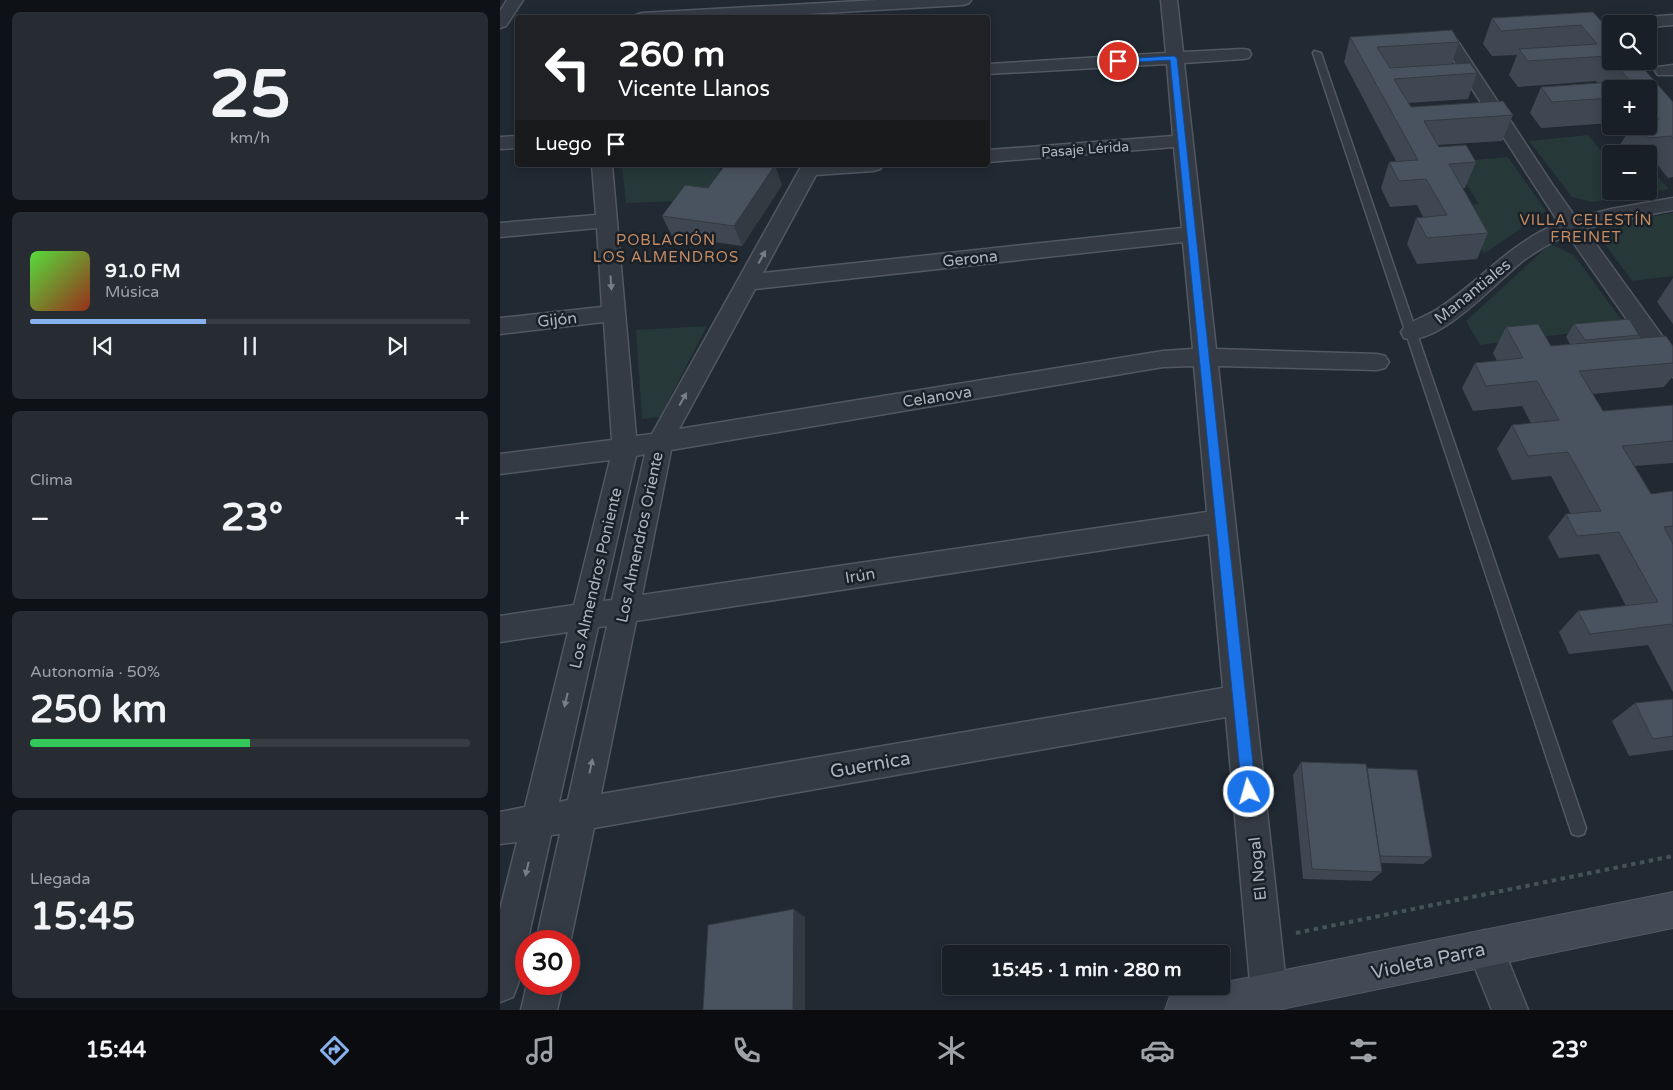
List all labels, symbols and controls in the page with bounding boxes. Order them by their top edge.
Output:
map controls [1602,15,1657,200]
button: search [1602,15,1657,70]
text: 260 m [618,34,725,76]
icon: left [535,35,600,100]
pin [1097,40,1139,82]
icon: arrive [1104,47,1132,75]
text: 25 [209,56,291,135]
text: Vicente Llanos [618,76,770,102]
button: + [1602,80,1657,135]
text: km/h [230,128,270,148]
icon: arrive [602,130,630,158]
text: Luego [535,133,592,155]
street label: Pasaje Lérida [1040,138,1130,161]
button: − [1602,145,1657,200]
district label: VILLA CELESTÍN FREINET [1519,211,1653,246]
district label: POBLACIÓN LOS ALMENDROS [593,231,739,266]
street label: Gerona [941,246,999,272]
one-way arrow [758,250,766,264]
street label: Manantiales [1430,255,1515,329]
text: 91.0 FM [105,260,181,282]
one-way arrow [608,276,616,292]
text: Música [105,282,159,302]
street label: Gijón [536,308,578,332]
icon: previous [89,332,117,360]
icon: pause [236,332,264,360]
icon: next [383,332,411,360]
street label: Celanova [901,382,973,412]
one-way arrow [679,392,687,406]
street label: Los Almendros Oriente [612,450,668,625]
text: Clima [30,470,73,490]
street label: Los Almendros Poniente [565,486,627,671]
text: 23° [221,495,283,541]
text: − [30,502,50,536]
text: + [454,502,470,536]
street label: Irún [844,564,877,588]
text: Autonomía · 50% [30,662,160,682]
text: 250 km [30,687,167,733]
one-way arrow [562,692,570,707]
street label: Guernica [828,747,912,783]
one-way arrow [587,759,595,774]
position arrow [1222,765,1274,817]
street label: El Nogal [1245,836,1271,902]
one-way arrow [523,861,531,876]
text: Llegada [30,869,90,889]
text: 15:45 [30,894,135,940]
speed limit sign: 30 [515,930,580,995]
street label: Violeta Parra [1369,938,1487,984]
text: 15:45 · 1 min · 280 m [990,959,1182,981]
icon: directions [317,1033,352,1068]
icon: music [523,1033,558,1068]
icon: phone [729,1033,764,1068]
icon: climate [934,1033,969,1068]
icon: car [1140,1033,1175,1068]
icon: filters [1346,1033,1381,1068]
text: 15:44 [85,1037,146,1063]
text: 23° [1552,1037,1588,1063]

